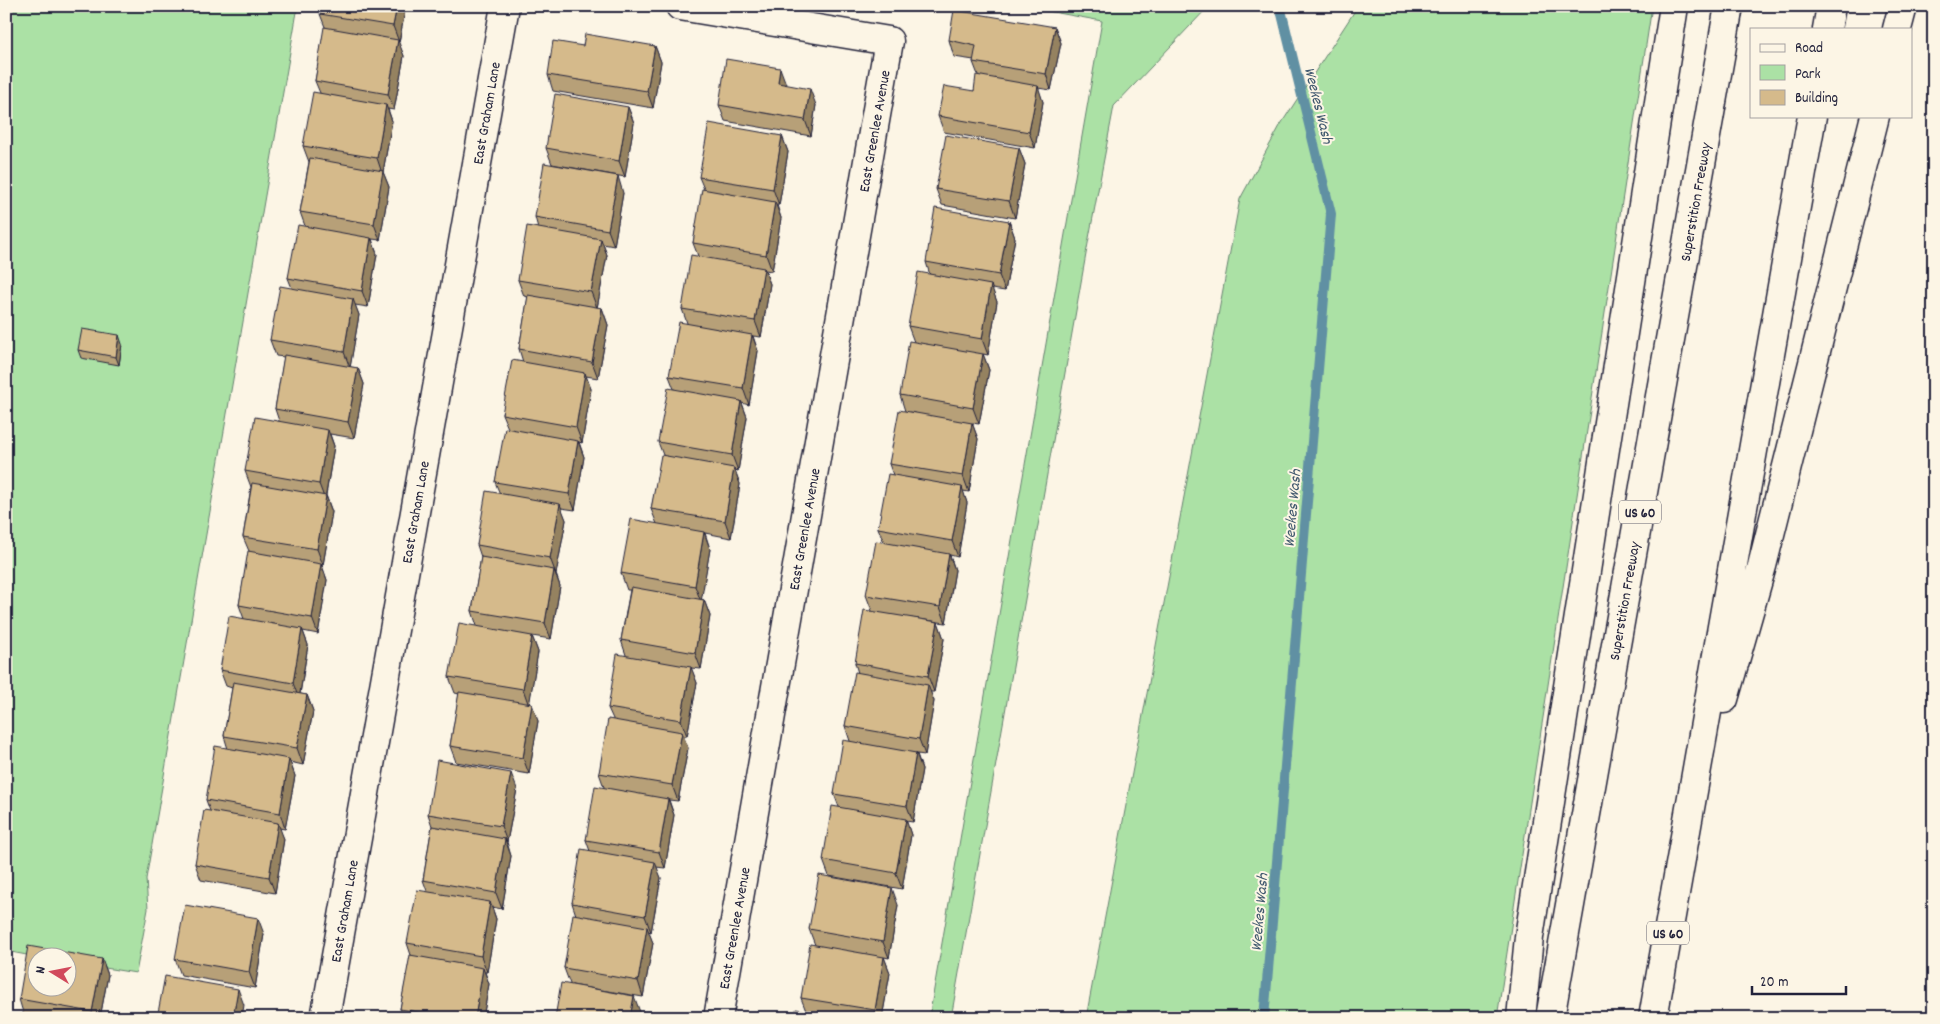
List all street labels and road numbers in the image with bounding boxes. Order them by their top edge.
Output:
street label: East Graham Lane [468,60,508,166]
street label: East Greenlee Avenue [854,68,898,194]
street label: Superstition Freeway [1676,140,1718,263]
street label: East Graham Lane [397,459,437,565]
street label: East Greenlee Avenue [784,466,828,592]
road number: US 60 [1619,501,1661,524]
street label: Superstition Freeway [1605,539,1647,662]
street label: East Graham Lane [326,858,366,964]
street label: East Greenlee Avenue [714,865,758,991]
road number: US 60 [1647,921,1689,944]

